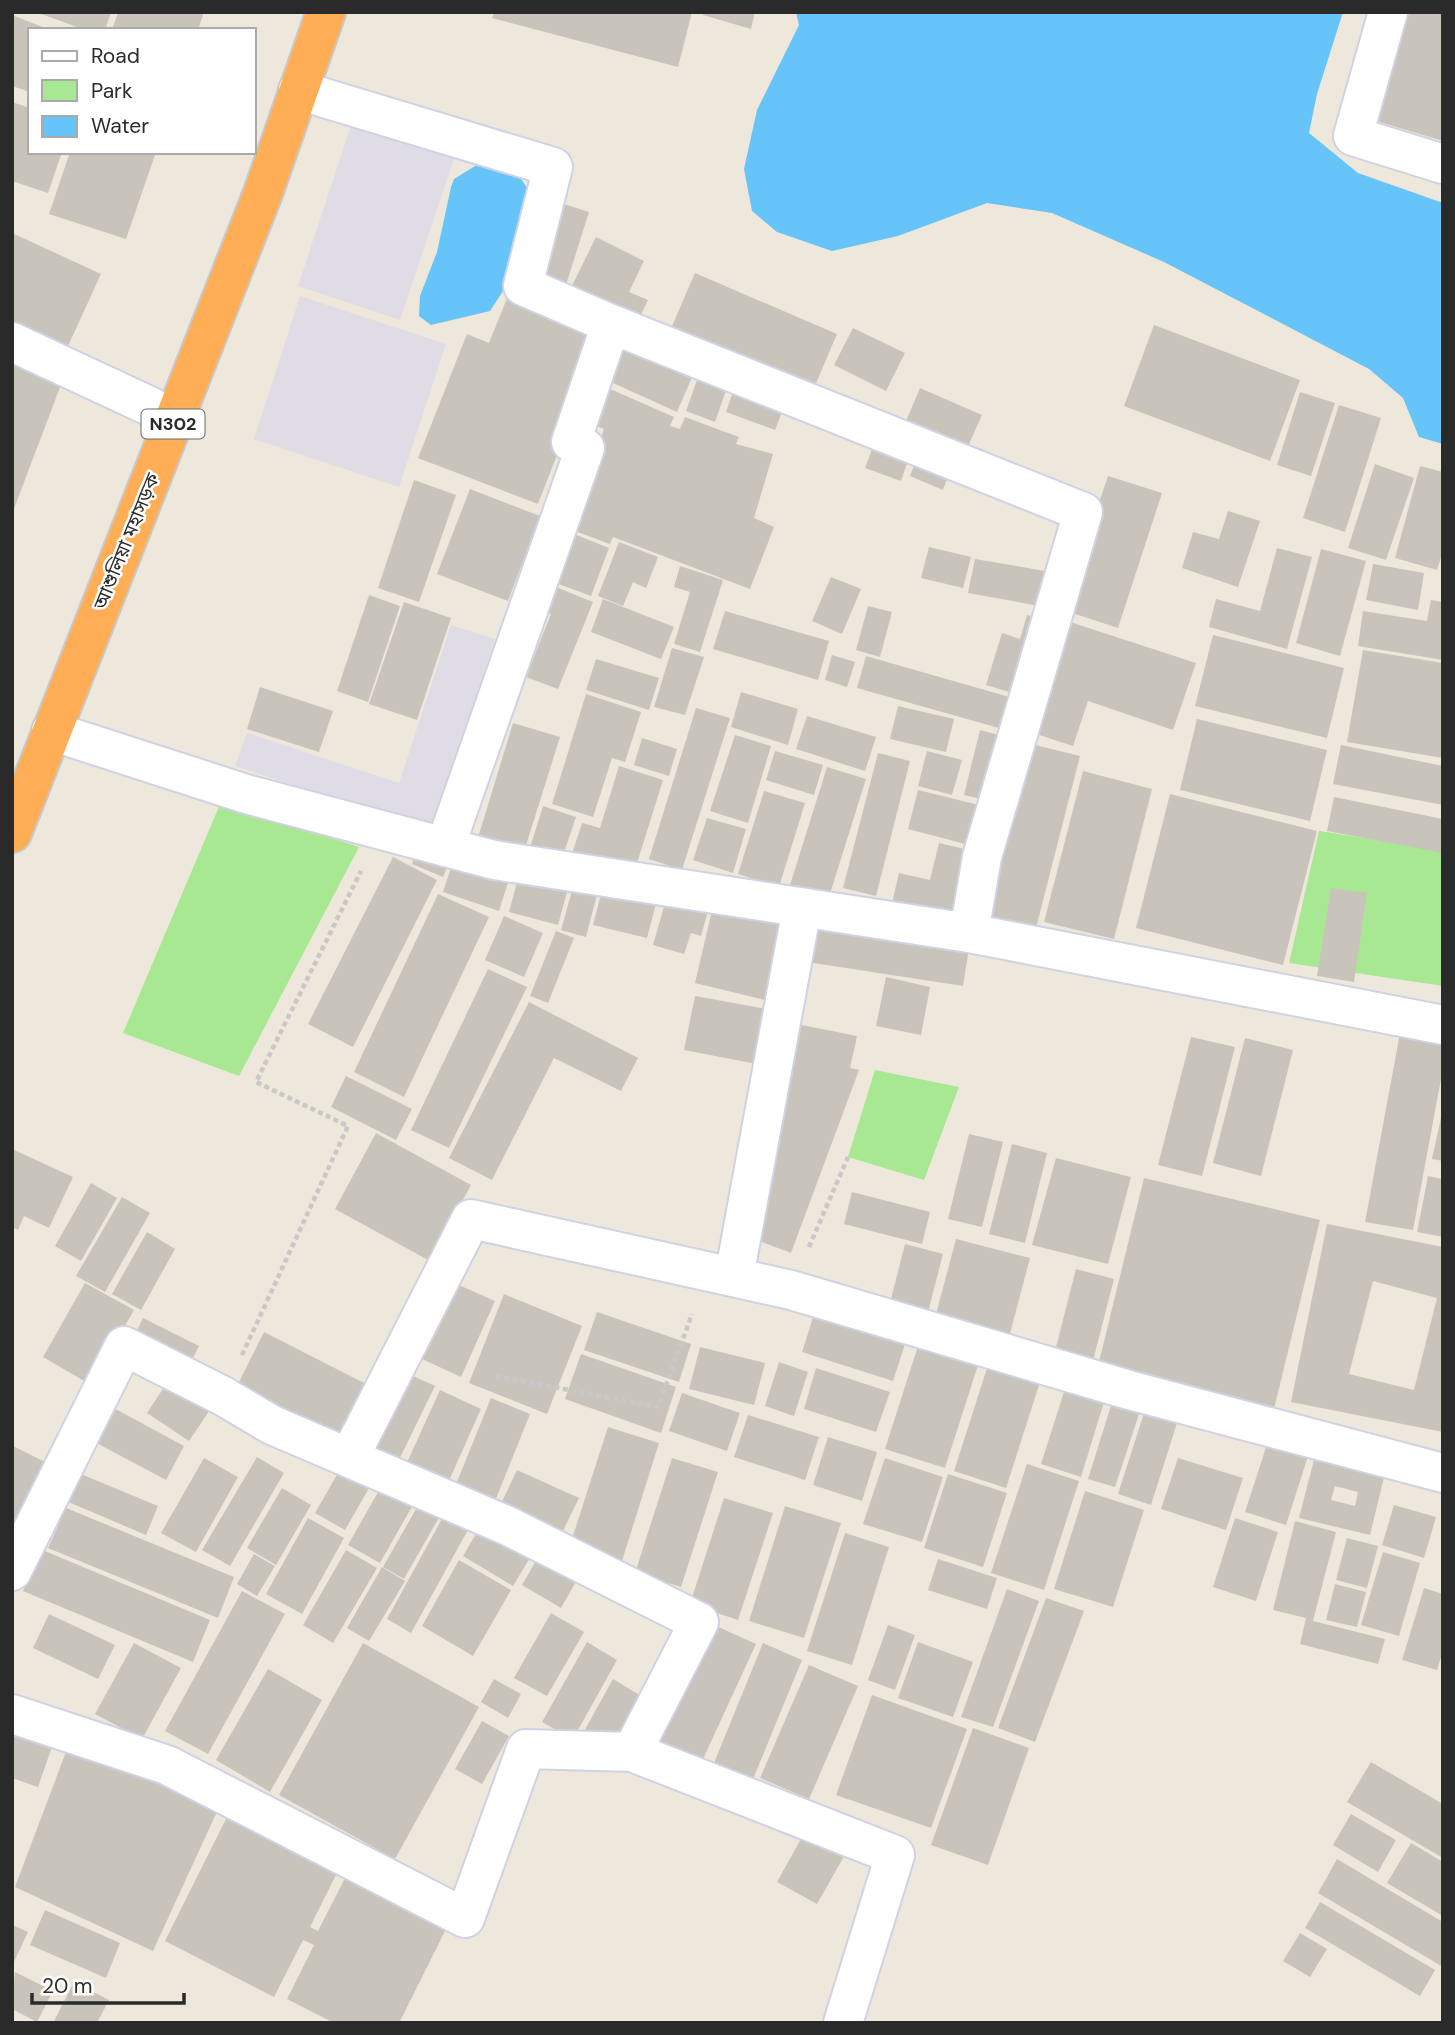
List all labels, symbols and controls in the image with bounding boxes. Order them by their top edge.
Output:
legend [28,28,256,154]
text: Road [91,42,140,70]
text: Park [91,77,133,105]
text: Water [91,112,149,140]
road number: N302 [142,410,204,438]
street label: আশুলিয়া মহাসড়ক [87,469,165,614]
scale bar [32,1962,184,2006]
text: 20 m [42,1972,93,2000]

